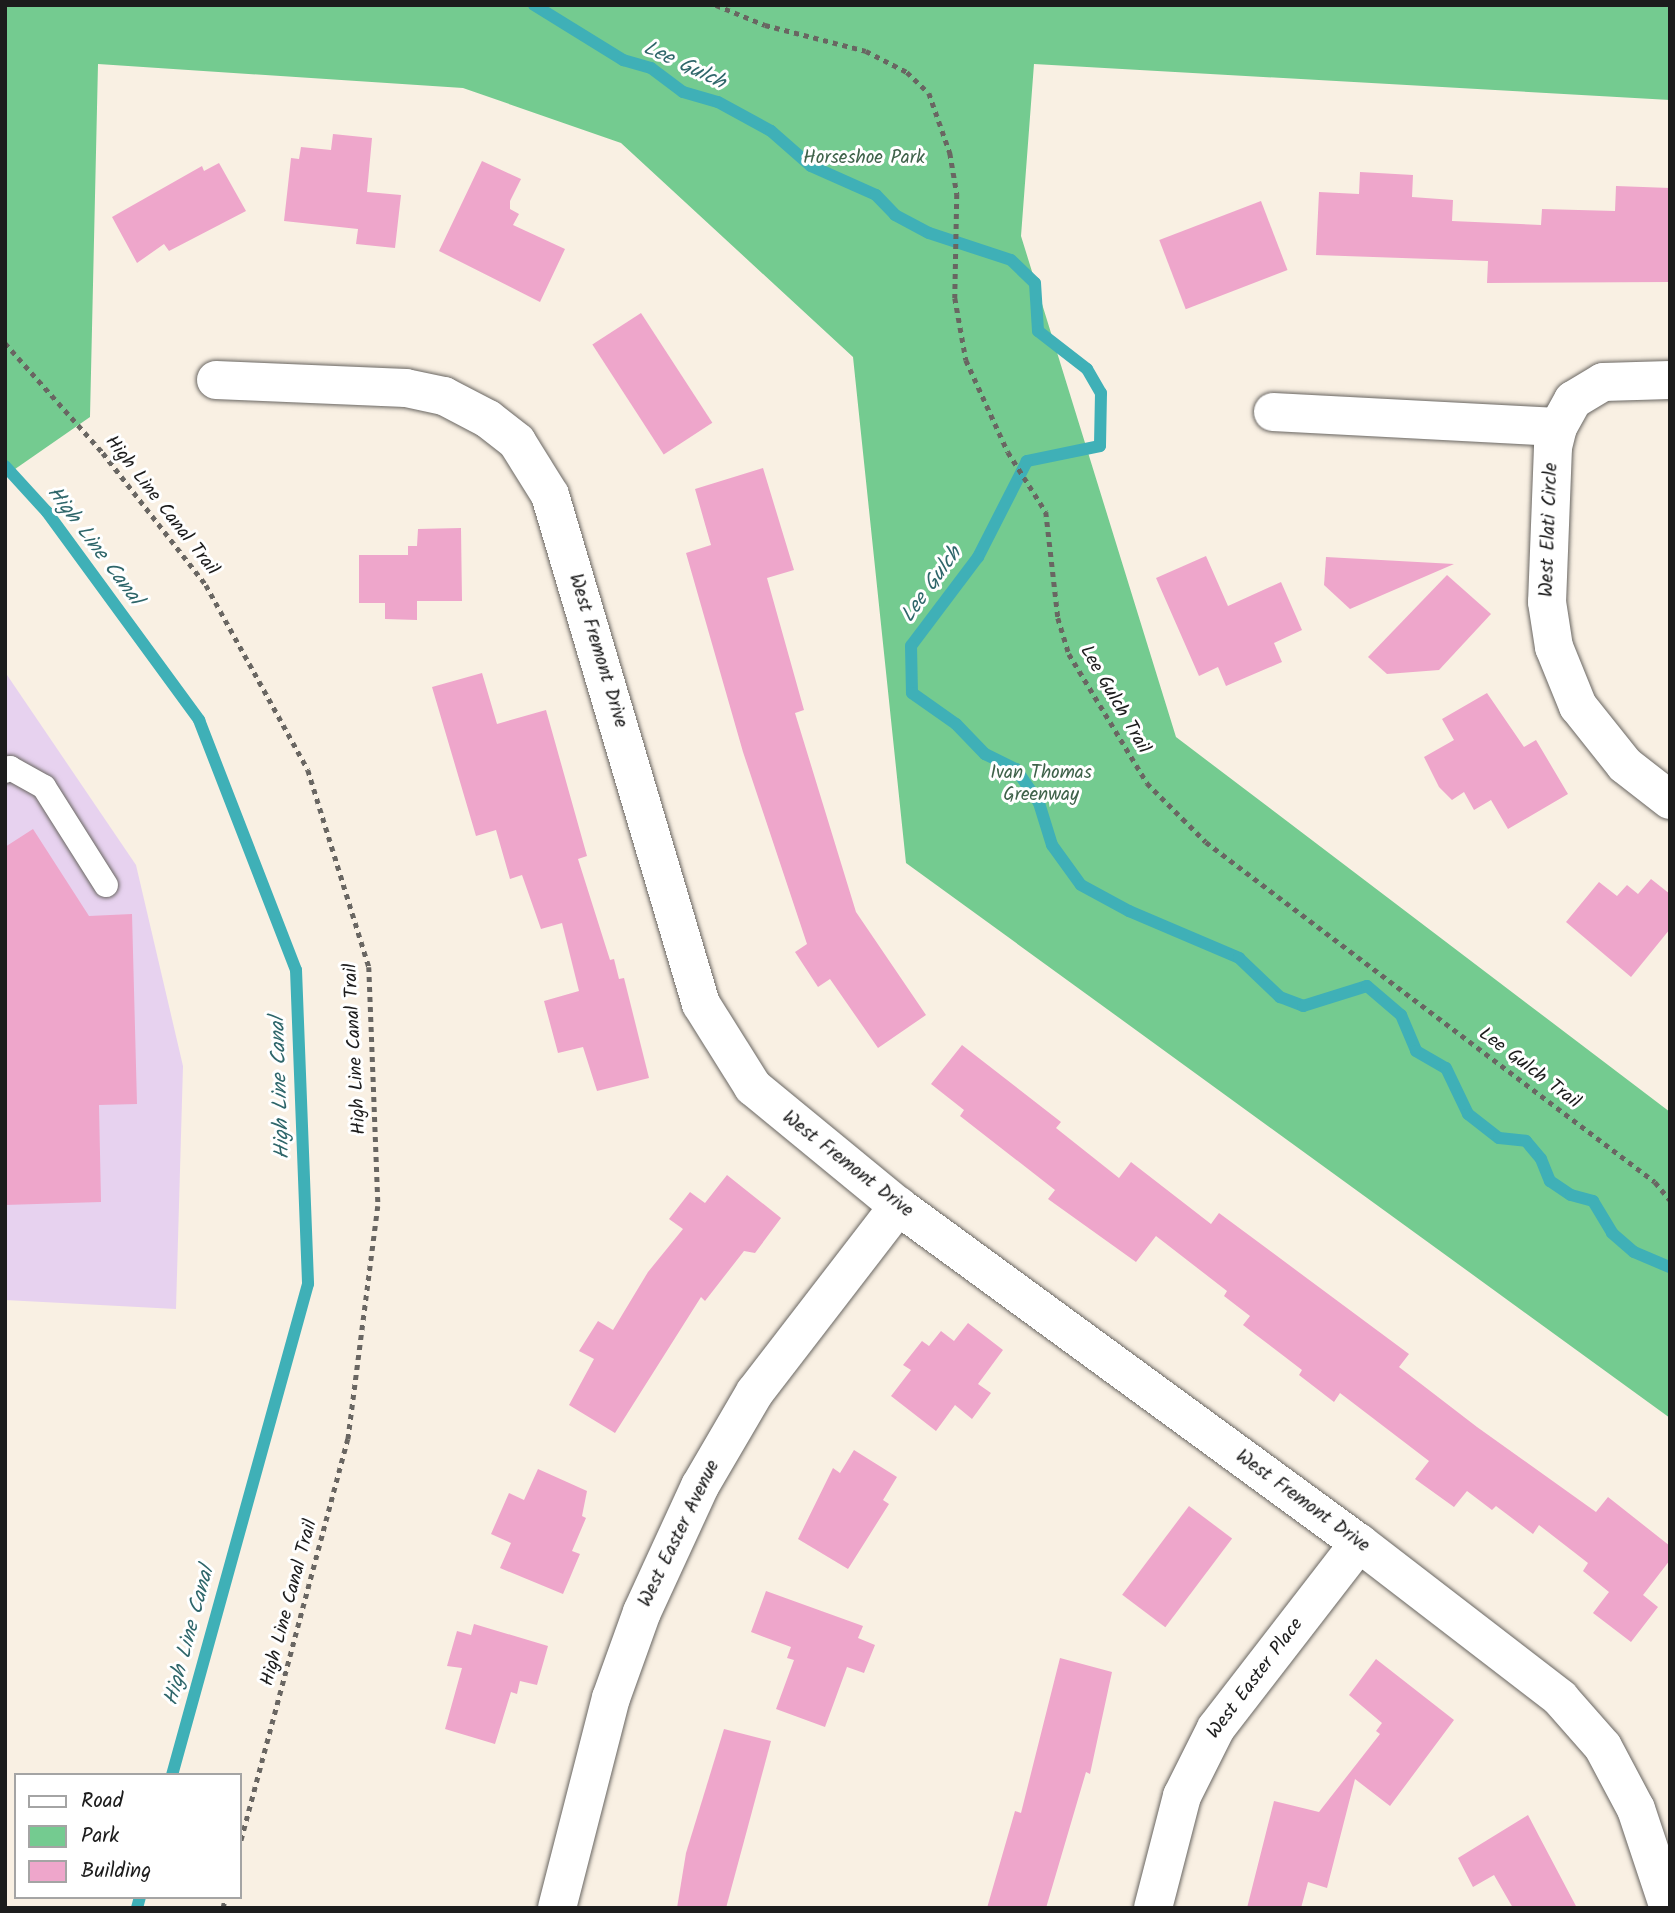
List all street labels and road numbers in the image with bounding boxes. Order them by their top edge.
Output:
street label: High Line Canal Trail [99,431,223,581]
street label: West Elati Circle [1536,462,1564,598]
street label: West Fremont Drive [563,571,631,731]
street label: Lee Gulch Trail [1074,642,1154,758]
street label: High Line Canal Trail [340,963,372,1135]
street label: Lee Gulch Trail [1474,1023,1584,1115]
street label: West Fremont Drive [777,1107,917,1223]
street label: West Fremont Drive [1231,1446,1373,1558]
street label: West Easter Avenue [635,1457,725,1611]
street label: High Line Canal Trail [257,1517,323,1689]
street label: West Easter Place [1203,1614,1309,1744]

